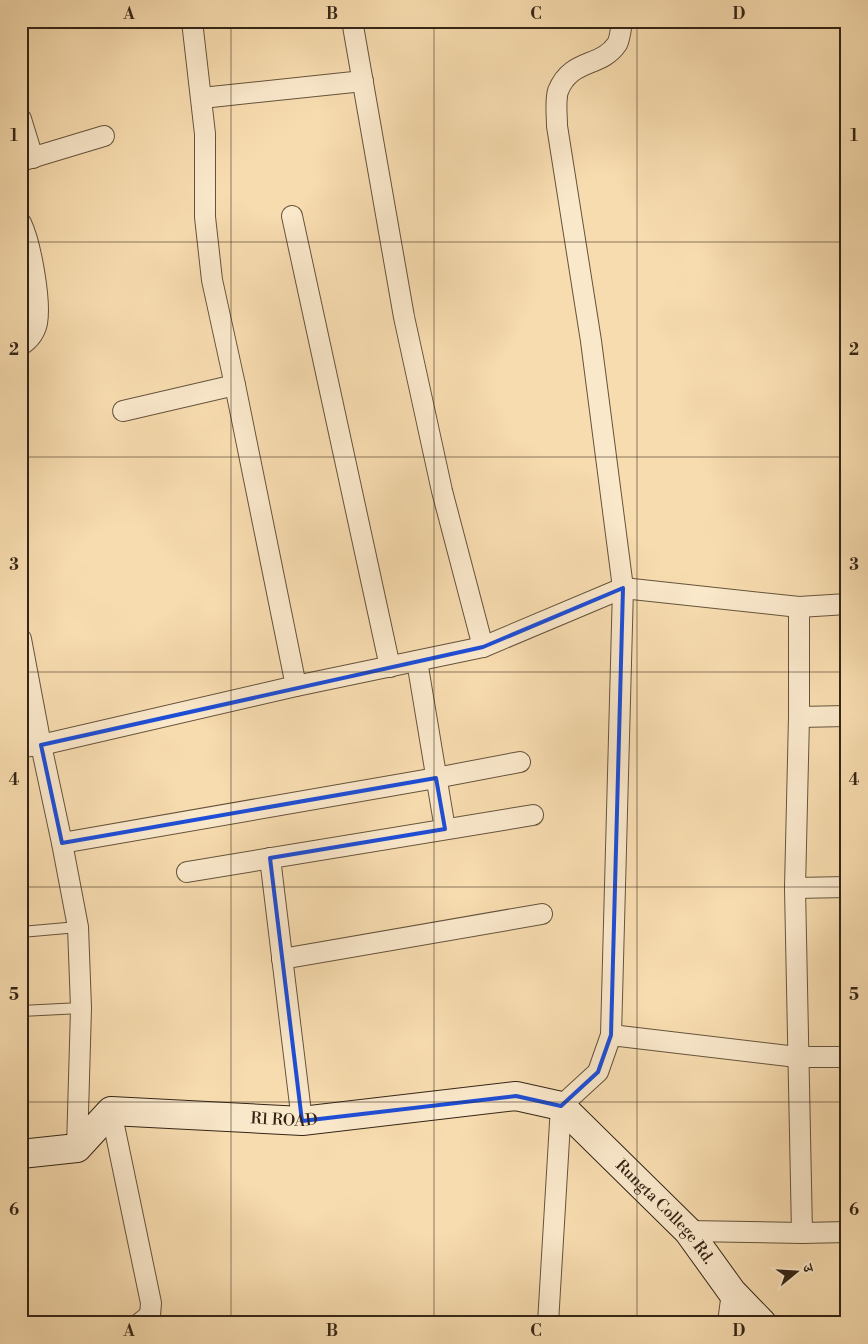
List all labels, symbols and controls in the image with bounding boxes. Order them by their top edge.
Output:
text: A [122,4,135,24]
text: B [326,4,338,24]
text: C [530,4,542,24]
text: D [733,4,746,24]
text: 1 [10,126,18,146]
text: 1 [850,126,858,146]
text: 2 [9,340,19,360]
text: 2 [849,340,859,360]
text: 3 [9,555,19,575]
text: 3 [849,555,859,575]
text: 4 [9,770,20,790]
text: 4 [849,770,860,790]
text: 5 [9,985,19,1005]
text: 5 [849,985,859,1005]
street label: R1 ROAD [250,1108,319,1131]
street label: Rungta College Rd. [611,1155,719,1268]
text: 6 [9,1200,19,1220]
text: 6 [849,1200,859,1220]
north arrow [770,1246,820,1296]
text: उ [797,1261,817,1275]
text: A [122,1321,135,1341]
text: B [326,1321,338,1341]
text: C [530,1321,542,1341]
text: D [733,1321,746,1341]

